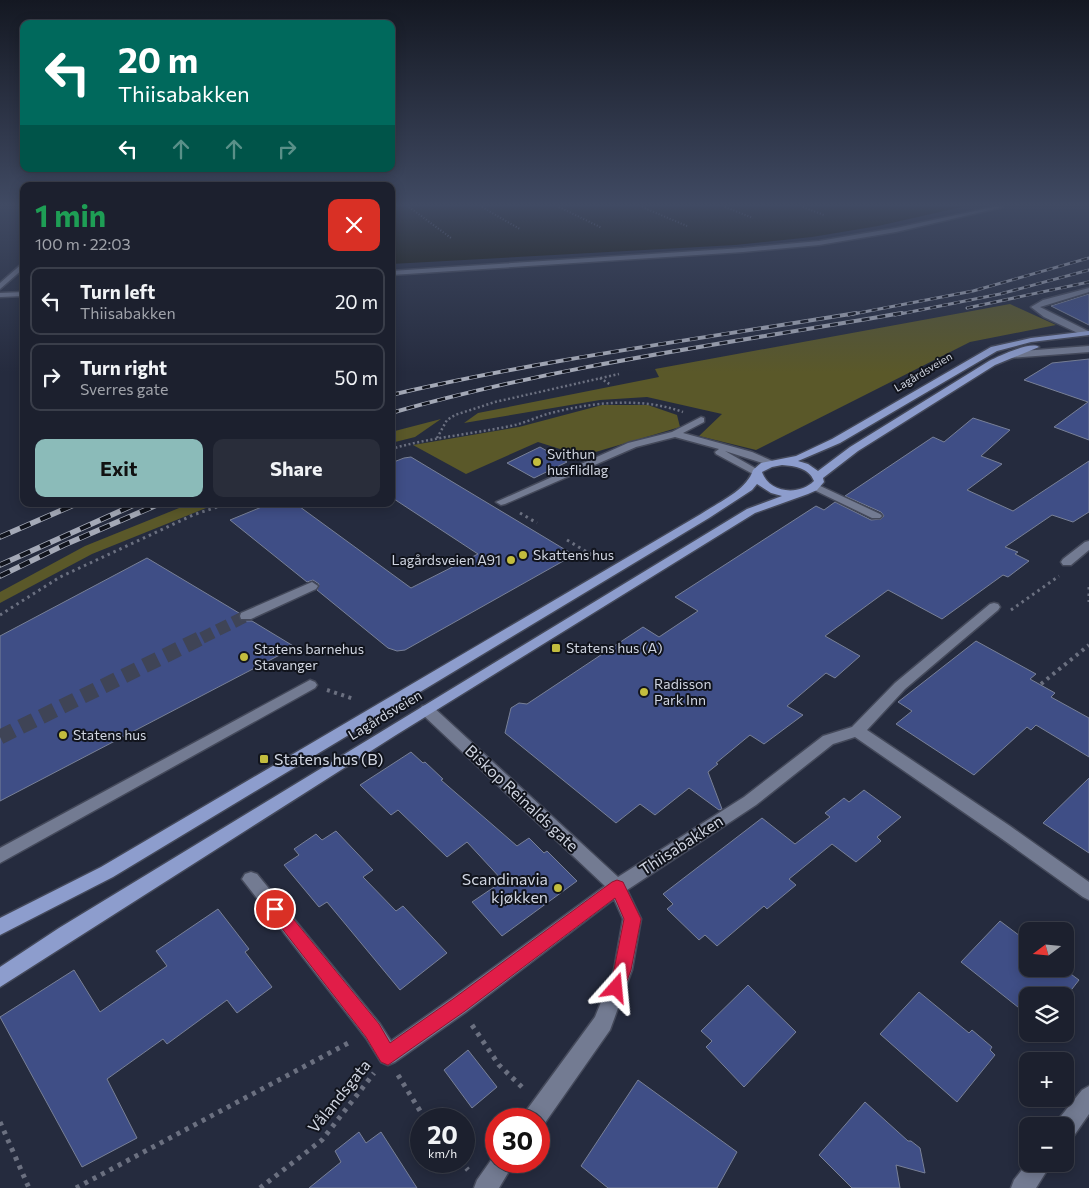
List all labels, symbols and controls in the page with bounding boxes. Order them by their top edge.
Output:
text: 20 m [118,37,198,80]
icon: left [35,40,100,105]
text: Thiisabakken [118,80,250,107]
icon: left [114,135,142,163]
icon: ahead [167,135,195,163]
icon: ahead [220,135,248,163]
icon: right [273,135,301,163]
text: 1 min [35,196,106,233]
button: close [328,199,380,251]
text: 100 m · 22:03 [35,234,131,253]
text: Turn left [80,280,155,303]
icon: left [37,287,65,315]
text: 20 m [335,290,378,313]
text: Thiisabakken [80,303,176,322]
street label: Lagårdsveien [891,349,954,394]
text: Turn right [80,356,167,379]
icon: right [37,363,65,391]
text: 50 m [334,366,378,389]
text: Sverres gate [80,379,168,398]
button: Exit [35,439,203,497]
button: Share [213,439,380,497]
place label: Svithun husflidlag [547,445,609,478]
marker: Svithun husflidlag [531,456,543,468]
place label: Skattens hus [533,546,614,563]
marker: Skattens hus [517,549,529,561]
place label: Lagårdsveien A91 [391,551,501,568]
marker: Lagårdsveien A91 [505,554,517,566]
place label: Statens hus (A) [566,639,663,656]
place label: Statens barnehus Stavanger [254,640,364,673]
marker: Statens hus (A) [550,642,562,654]
marker: Statens barnehus Stavanger [238,651,250,663]
place label: Radisson Park Inn [654,675,711,708]
street label: Lagårdsveien [345,686,425,743]
marker: Radisson Park Inn [638,686,650,698]
place label: Statens hus [73,726,146,743]
marker: Statens hus [57,729,69,741]
street label: Biskop Reinalds gate [462,740,583,855]
place label: Statens hus (B) [274,749,383,768]
marker: Statens hus (B) [258,753,270,765]
street label: Thiisabakken [635,811,726,879]
place label: Scandinavia kjøkken [462,869,548,906]
marker: Scandinavia kjøkken [552,882,564,894]
pin [254,888,296,930]
icon: arrive [261,895,289,923]
north arrow [1019,922,1074,978]
map controls [1019,922,1074,1172]
position arrow [589,961,641,1013]
button: layers [1019,987,1074,1042]
button: + [1019,1052,1074,1107]
street label: Vålandsgata [303,1055,374,1136]
speed limit sign: 30 [485,1108,550,1173]
button: − [1019,1117,1074,1172]
text: 20 [427,1119,458,1149]
text: km/h [428,1146,457,1160]

